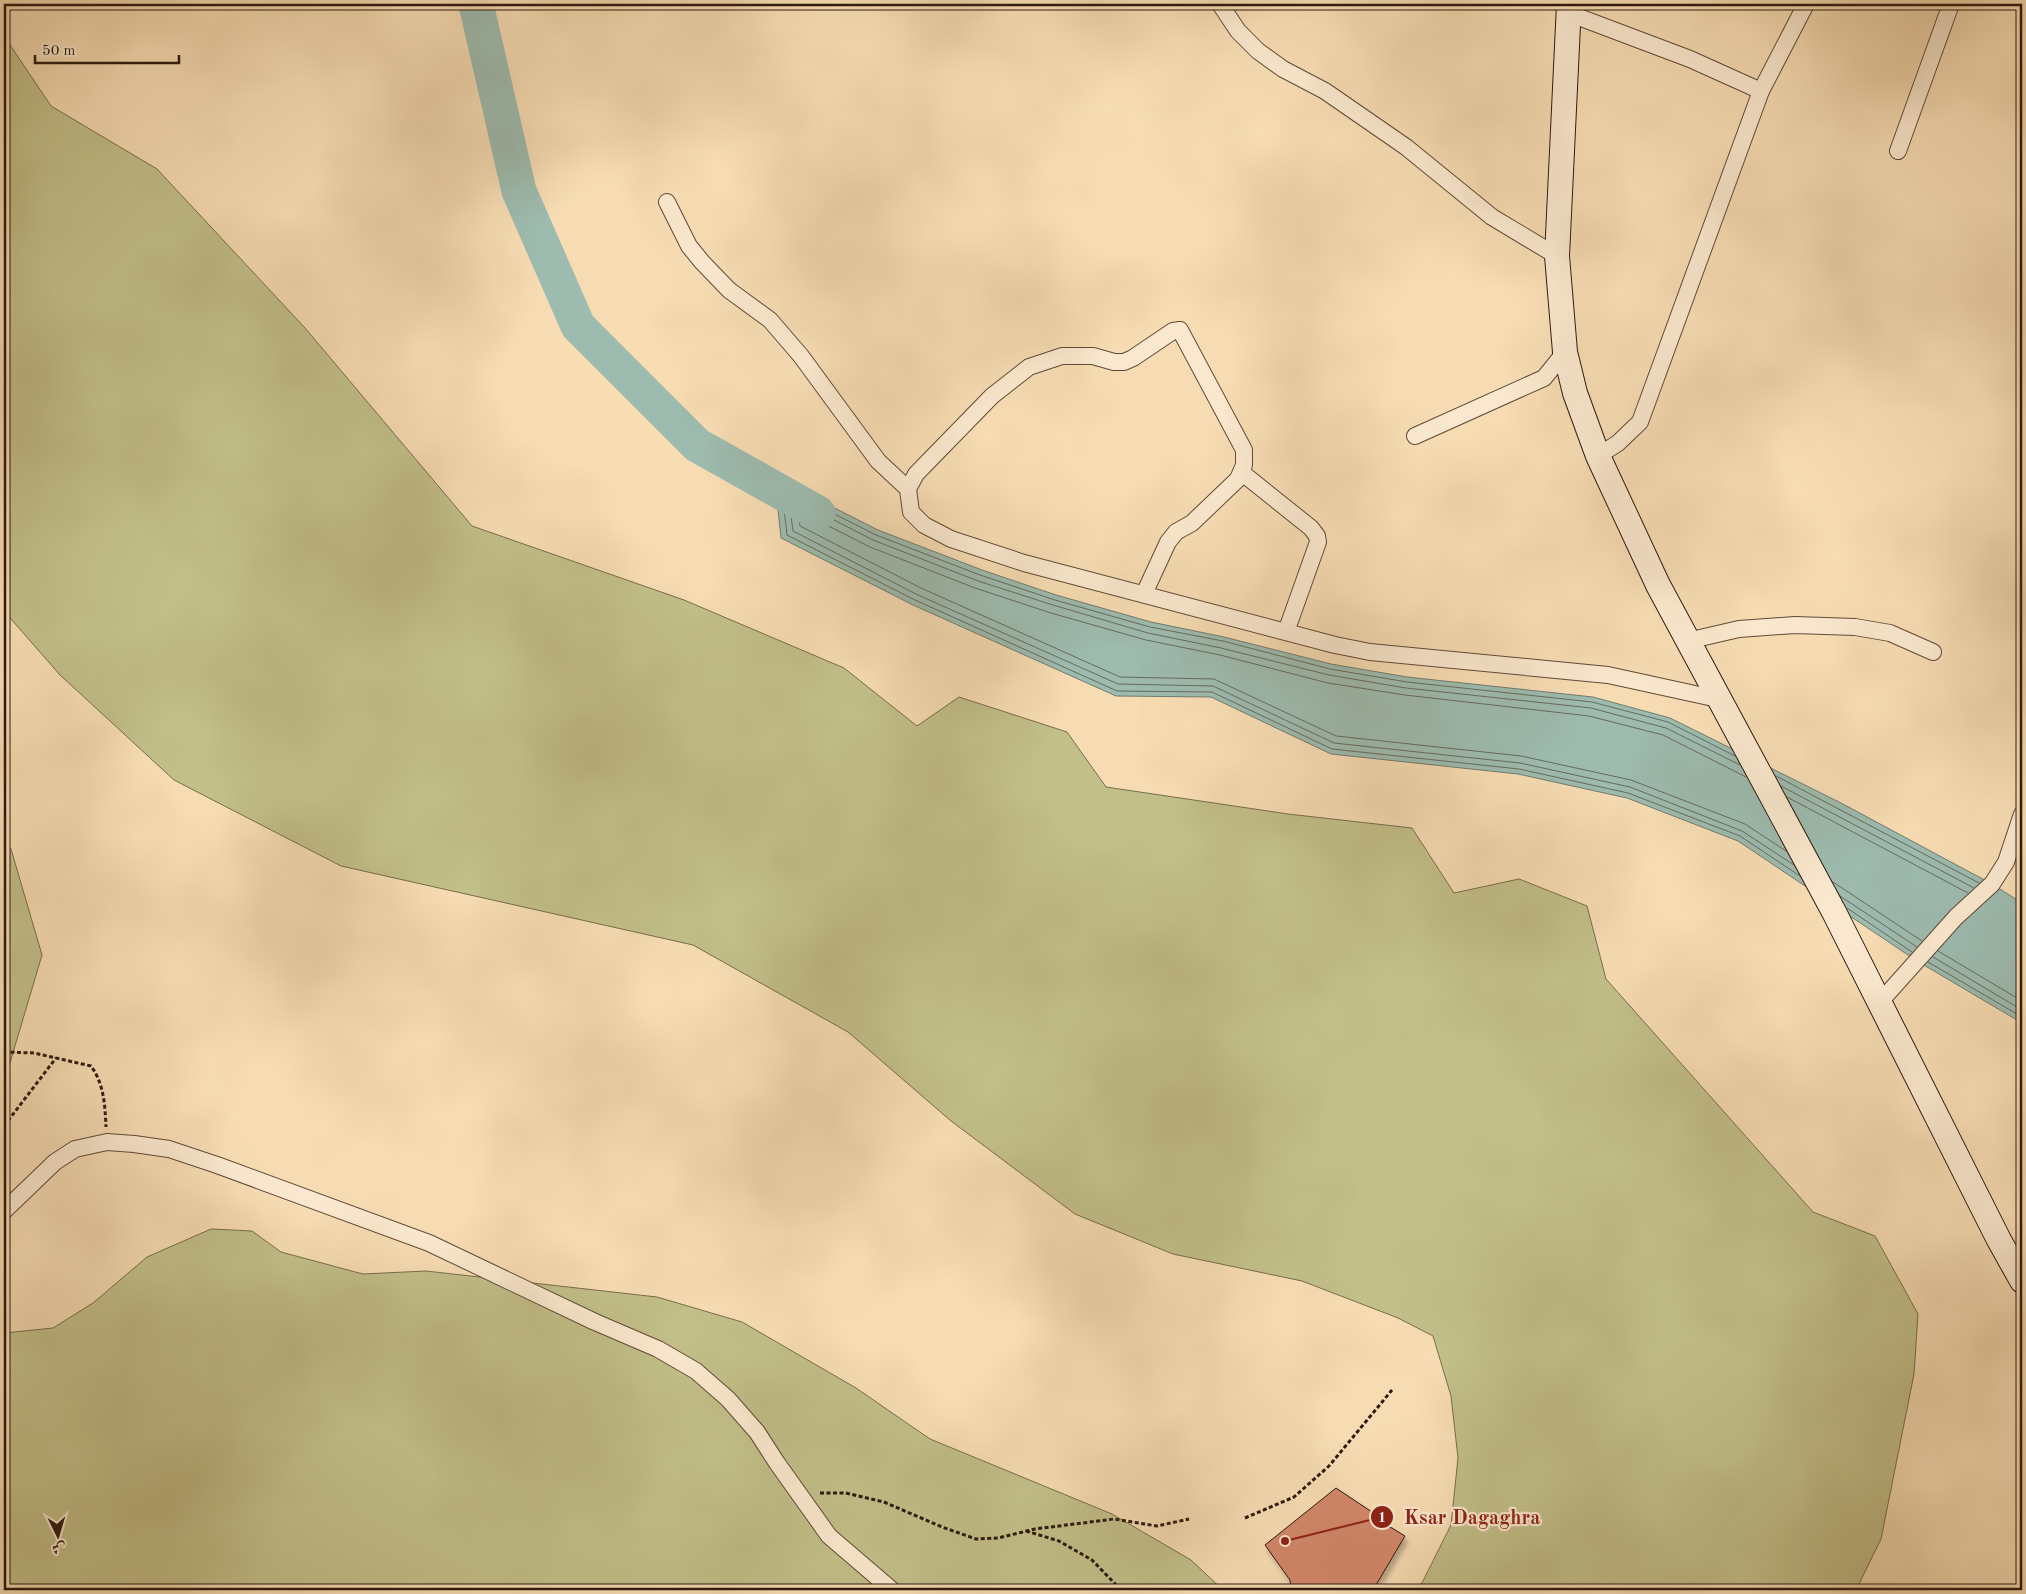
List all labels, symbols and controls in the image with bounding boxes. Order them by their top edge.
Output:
scale bar [35,32,179,64]
text: 50 m [42,44,76,59]
callout: Ksar Dagaghra [1369,1499,1551,1534]
text: Ksar Dagaghra [1404,1509,1540,1529]
text: 1 [1378,1511,1386,1526]
north arrow [32,1512,82,1562]
text: ش [51,1540,67,1556]

